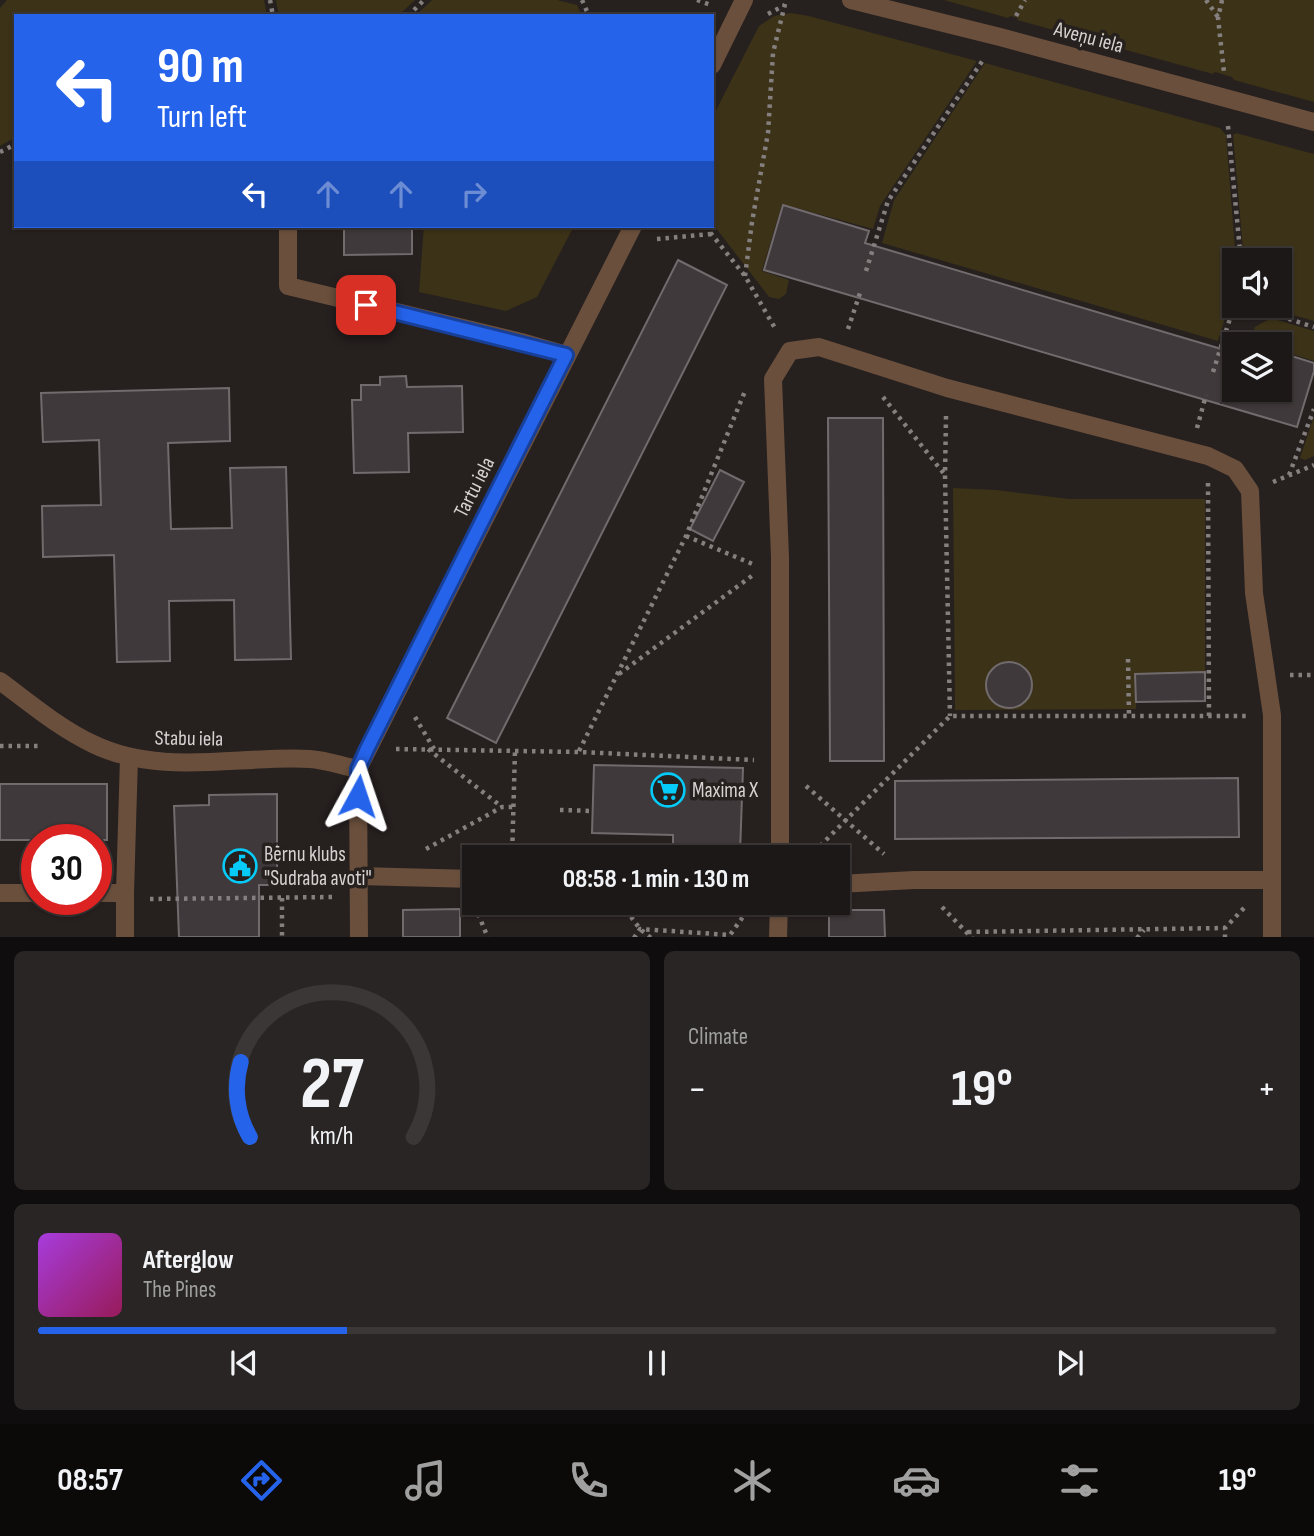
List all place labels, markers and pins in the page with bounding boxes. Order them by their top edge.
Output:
pin [336,275,396,335]
supermarket icon: Maxima X [649,771,687,809]
place label: Maxima X [692,778,758,803]
place label: Bērnu klubs "Sudraba avoti" [264,842,372,891]
public building icon: Bērnu klubs "Sudraba avoti" [221,847,259,885]

